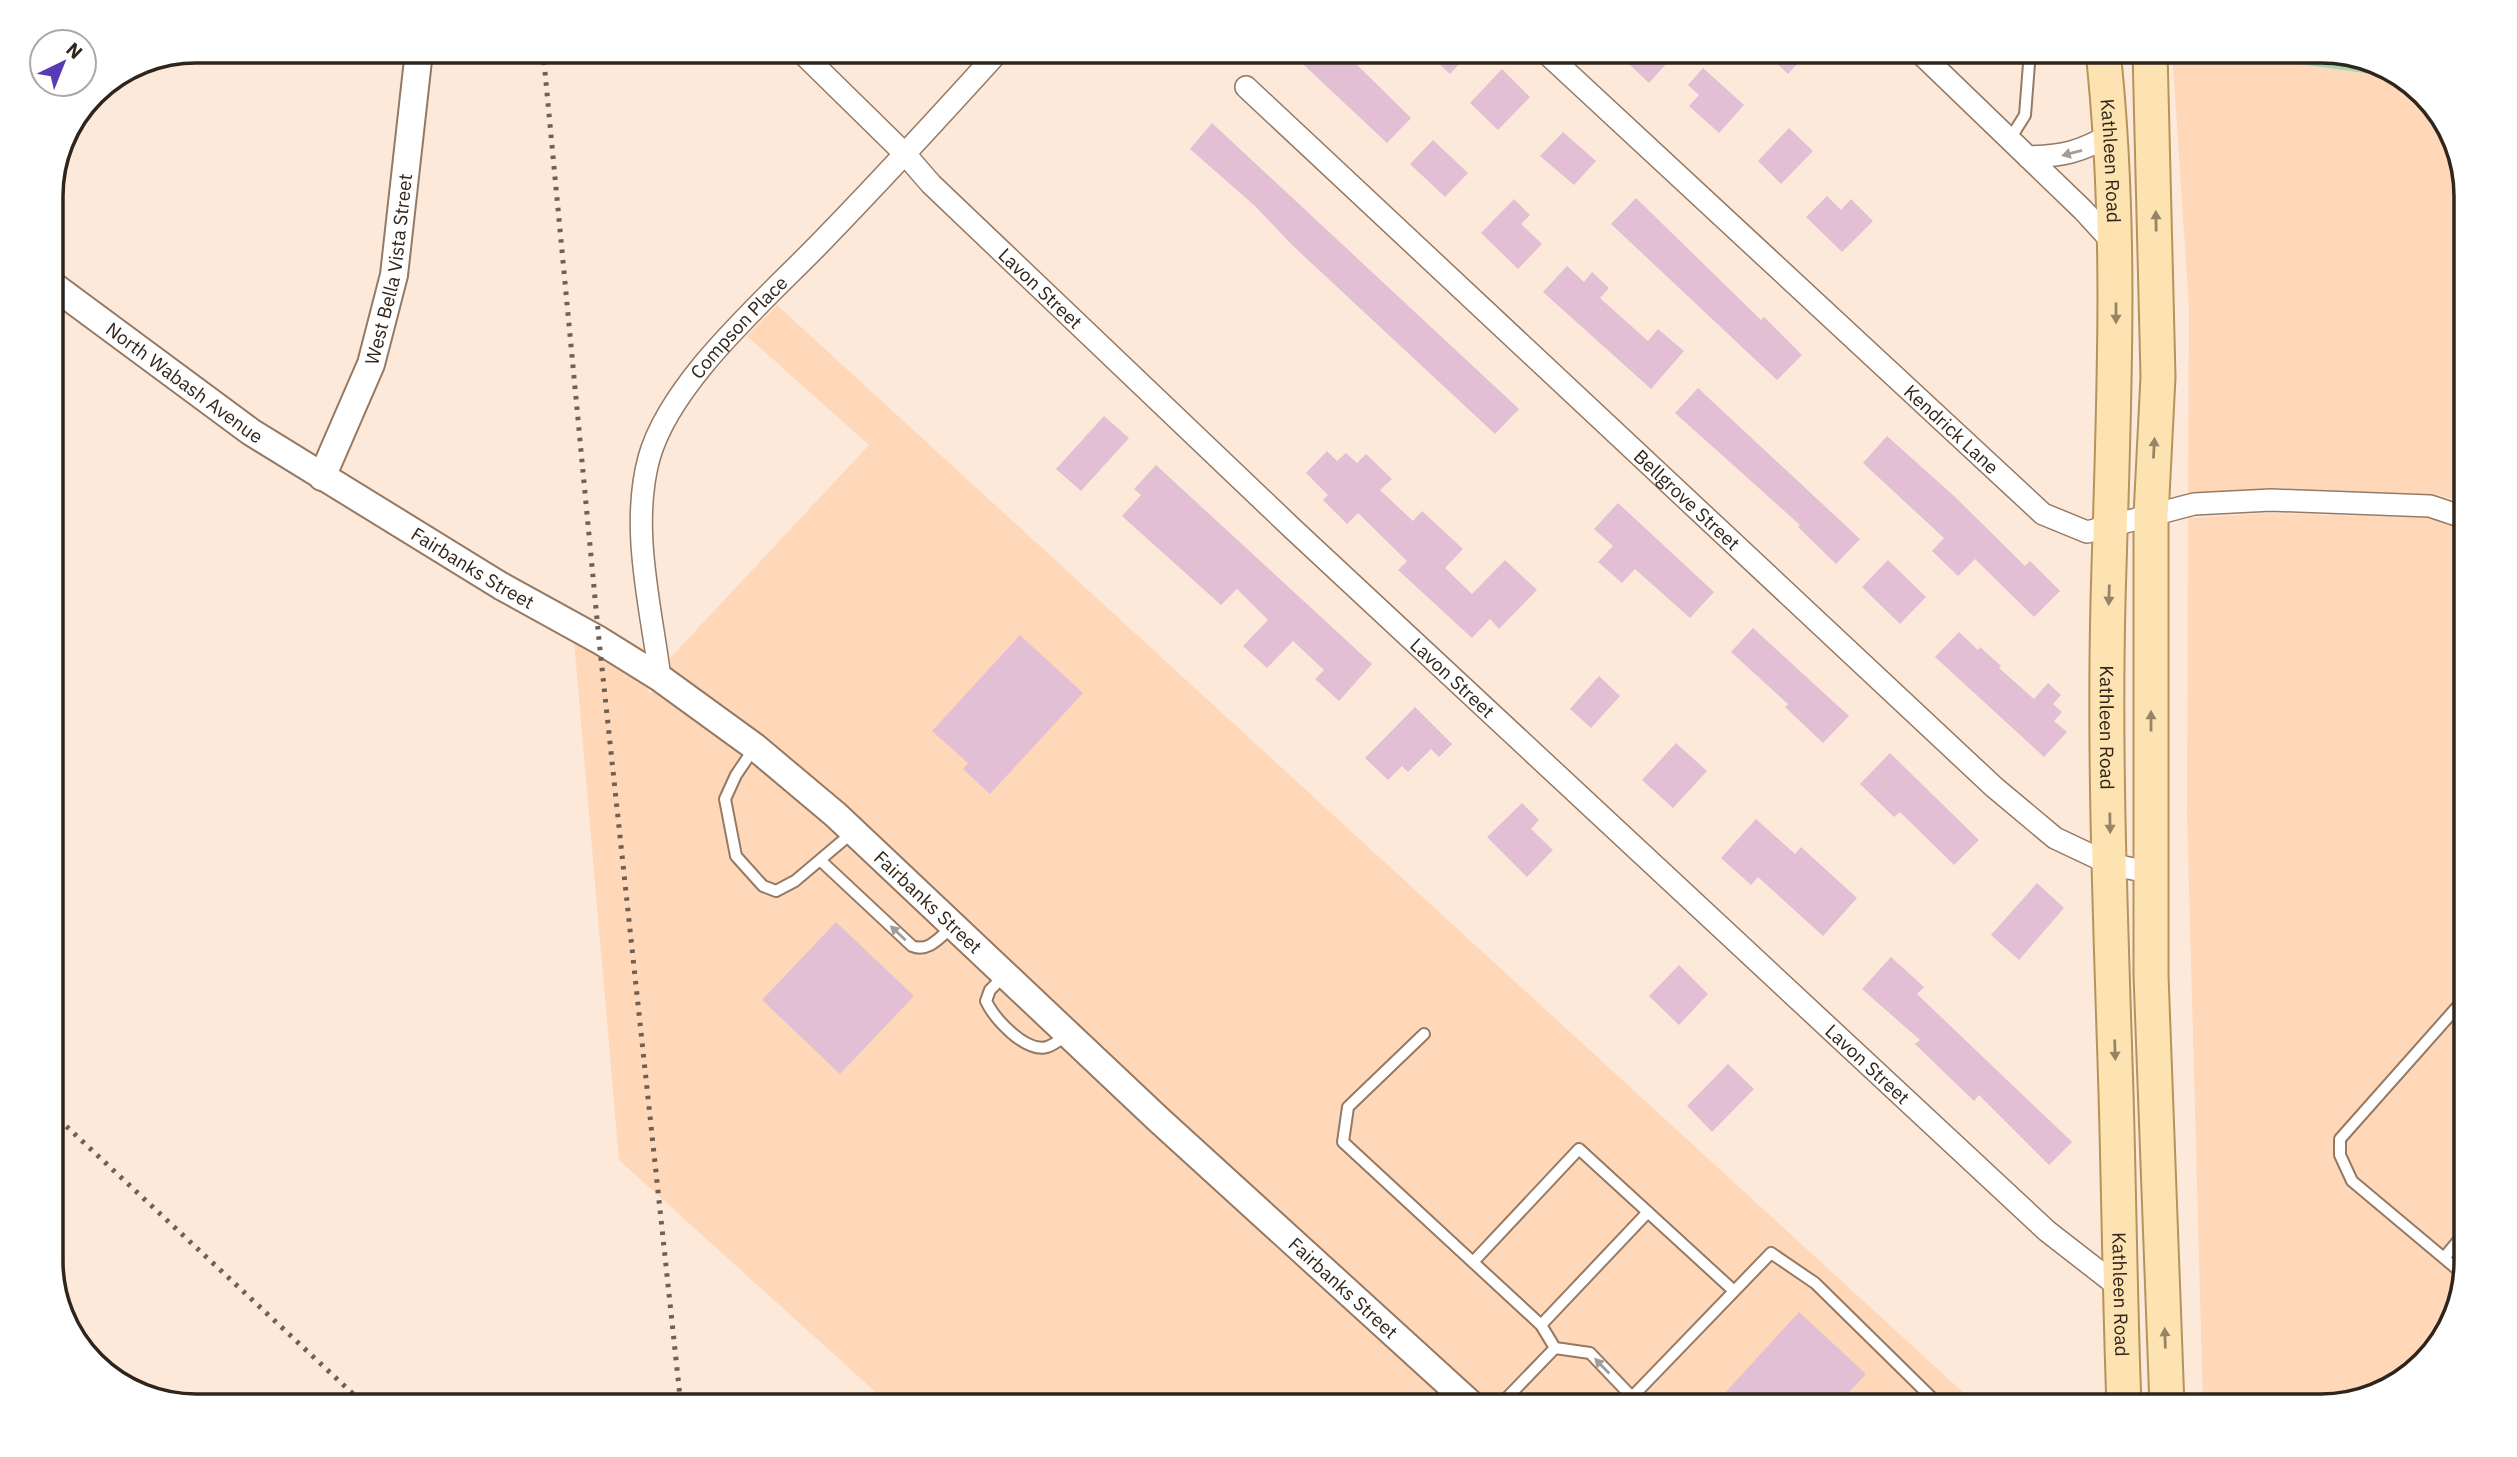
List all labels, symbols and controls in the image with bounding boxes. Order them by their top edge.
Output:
north arrow [28,28,98,98]
text: N [61,37,88,64]
street label: Kathleen Road [2096,98,2126,223]
one-way arrow [2061,148,2083,159]
street label: West Bella Vista Street [359,172,417,367]
one-way arrow [2151,209,2162,231]
street label: Lavon Street [994,243,1087,334]
street label: Compson Place [685,271,792,384]
one-way arrow [2110,302,2122,324]
street label: North Wabash Avenue [101,317,267,448]
street label: Kendrick Lane [1899,379,2004,479]
one-way arrow [2149,437,2160,459]
street label: Bellgrove Street [1629,444,1745,555]
street label: Fairbanks Street [407,522,539,614]
one-way arrow [2103,584,2114,606]
street label: Lavon Street [1405,633,1500,723]
street label: Kathleen Road [2095,665,2120,790]
one-way arrow [2145,710,2157,732]
one-way arrow [2104,812,2115,834]
street label: Fairbanks Street [869,845,987,959]
one-way arrow [890,926,907,942]
street label: Lavon Street [1820,1019,1915,1109]
one-way arrow [2109,1039,2120,1061]
street label: Fairbanks Street [1284,1232,1403,1344]
street label: Kathleen Road [2107,1232,2134,1357]
one-way arrow [2159,1327,2171,1349]
one-way arrow [1593,1357,1610,1374]

